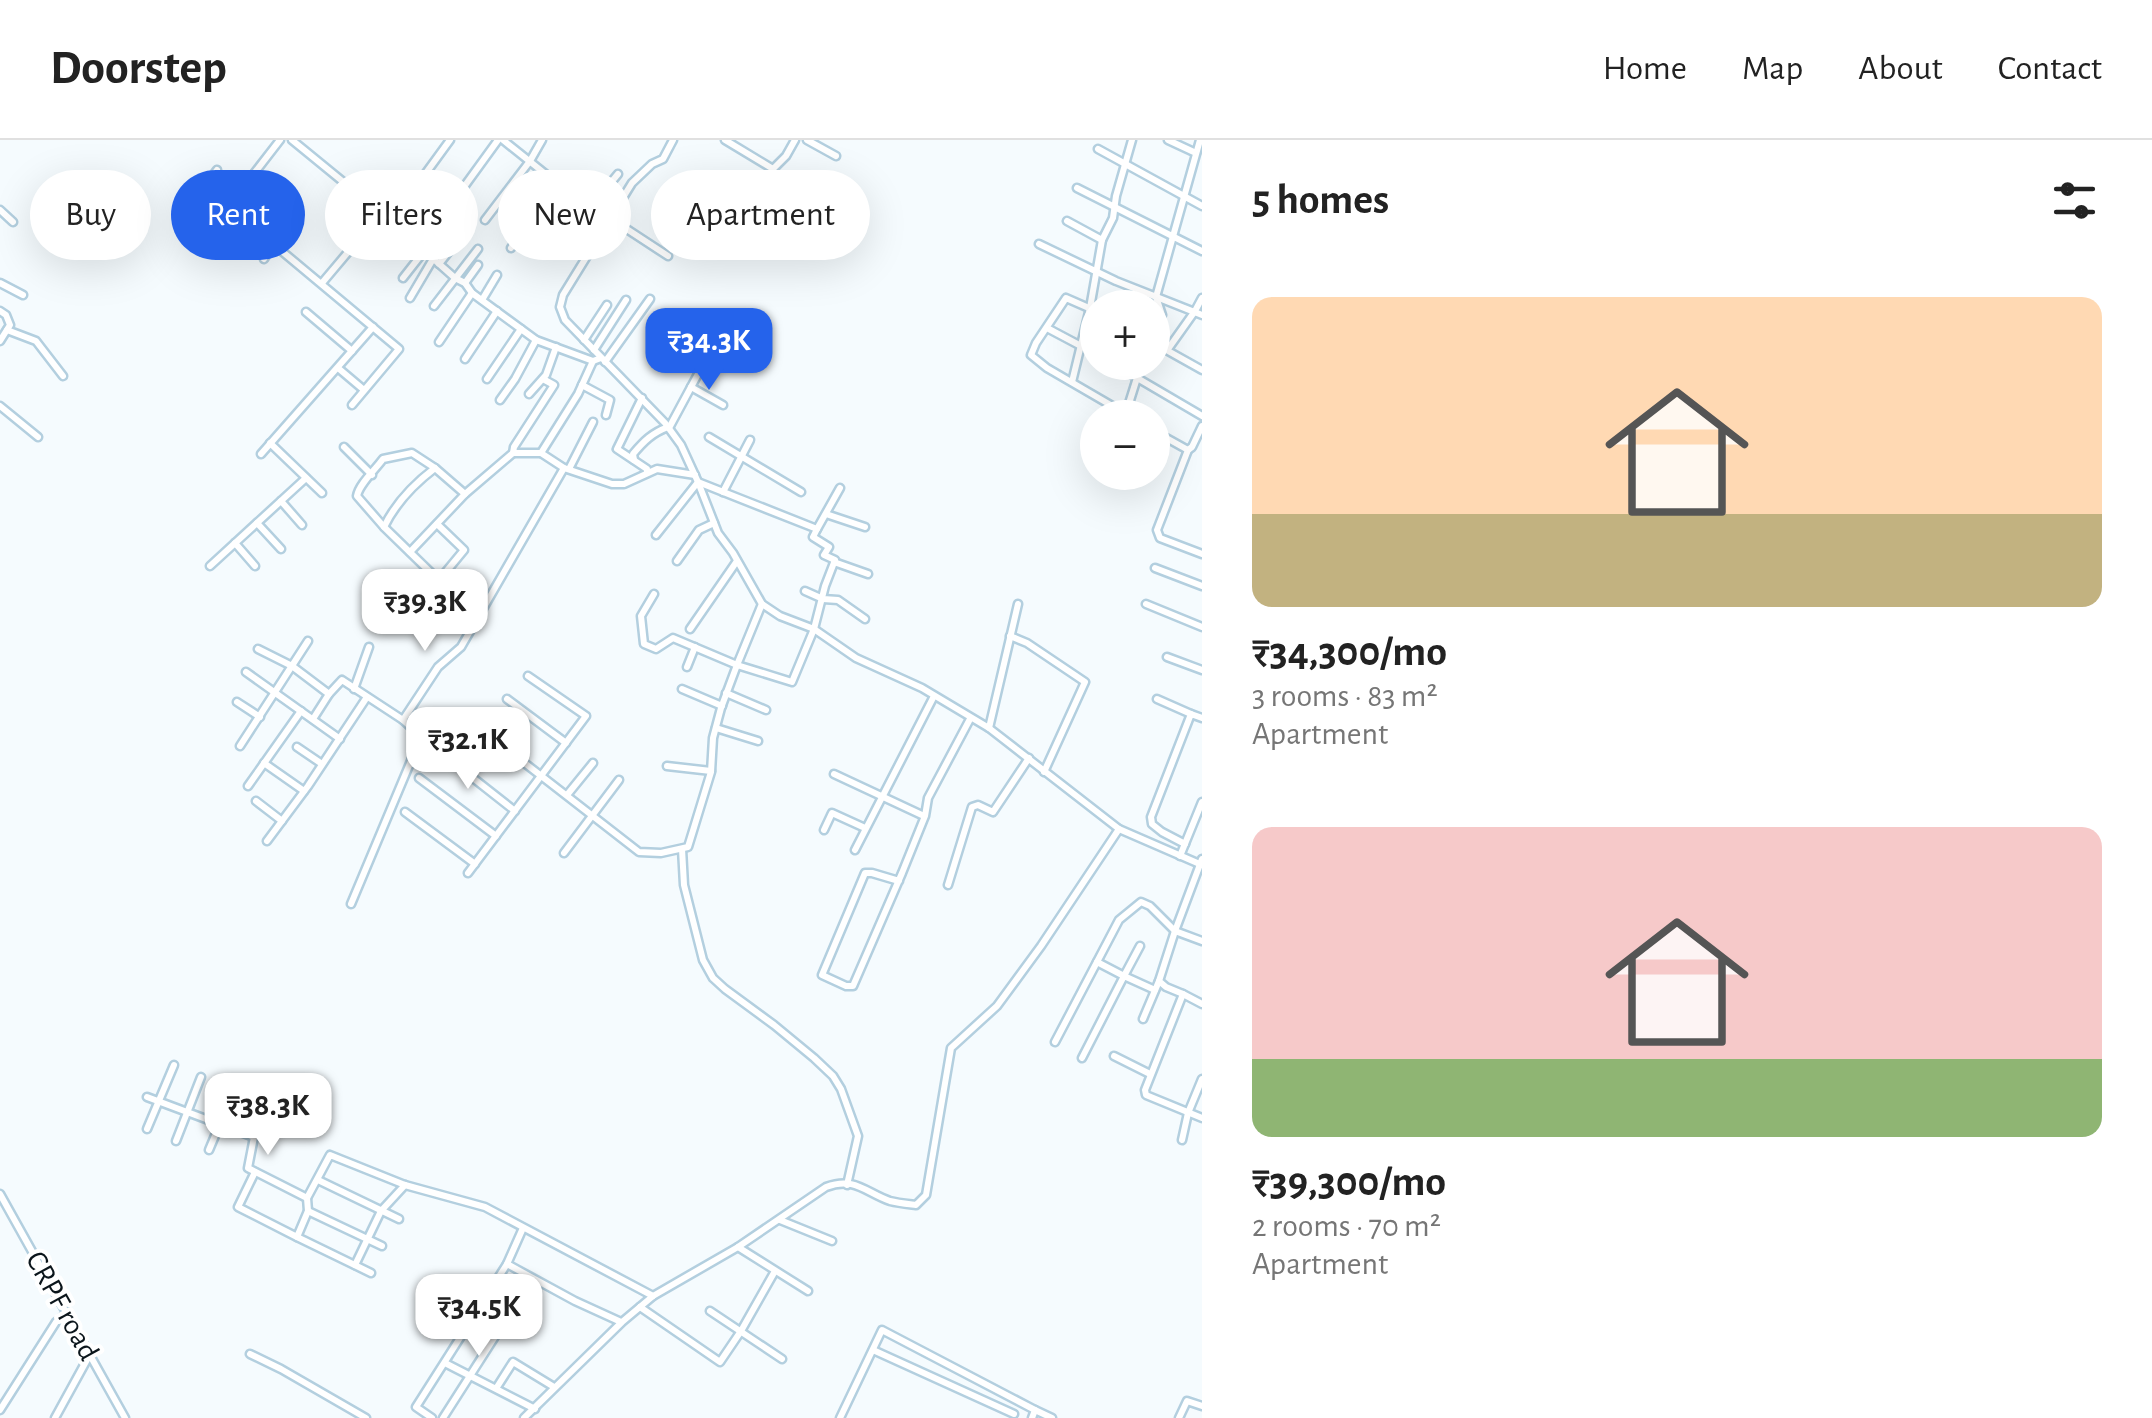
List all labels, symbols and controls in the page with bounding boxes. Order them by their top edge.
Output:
text: Doorstep [50,45,227,93]
text: Home [1603,51,1687,86]
text: Map [1742,51,1803,86]
text: About [1858,51,1943,86]
text: Contact [1998,51,2102,86]
chip: Buy [30,170,151,260]
chip: Rent [171,170,305,260]
chip: Filters [325,170,478,260]
chip: New [498,170,631,260]
chip: Apartment [651,170,870,260]
icon: filters [2047,173,2102,228]
text: 5 homes [1252,179,1389,221]
map controls [1080,290,1170,490]
button: + [1080,290,1170,380]
pin: ₹34.3K [628,308,790,393]
text: ₹34.3K [667,324,751,356]
icon: home [1587,362,1767,542]
button: − [1080,400,1170,490]
pin: ₹39.3K [344,569,506,654]
text: ₹39.3K [384,585,466,617]
text: ₹34,300/mo [1252,631,1447,673]
text: 3 rooms · 83 m² [1252,680,1438,712]
pin: ₹32.1K [387,707,549,792]
text: Apartment [1252,718,1388,750]
text: ₹32.1K [428,723,508,755]
icon: home [1587,892,1767,1072]
pin: ₹38.3K [187,1073,349,1158]
text: ₹38.3K [227,1089,309,1121]
text: ₹39,300/mo [1252,1161,1446,1203]
text: 2 rooms · 70 m² [1252,1210,1441,1242]
street label: CRPF road [20,1246,104,1366]
text: Apartment [1252,1248,1388,1280]
pin: ₹34.5K [398,1274,560,1359]
text: ₹34.5K [437,1290,521,1322]

